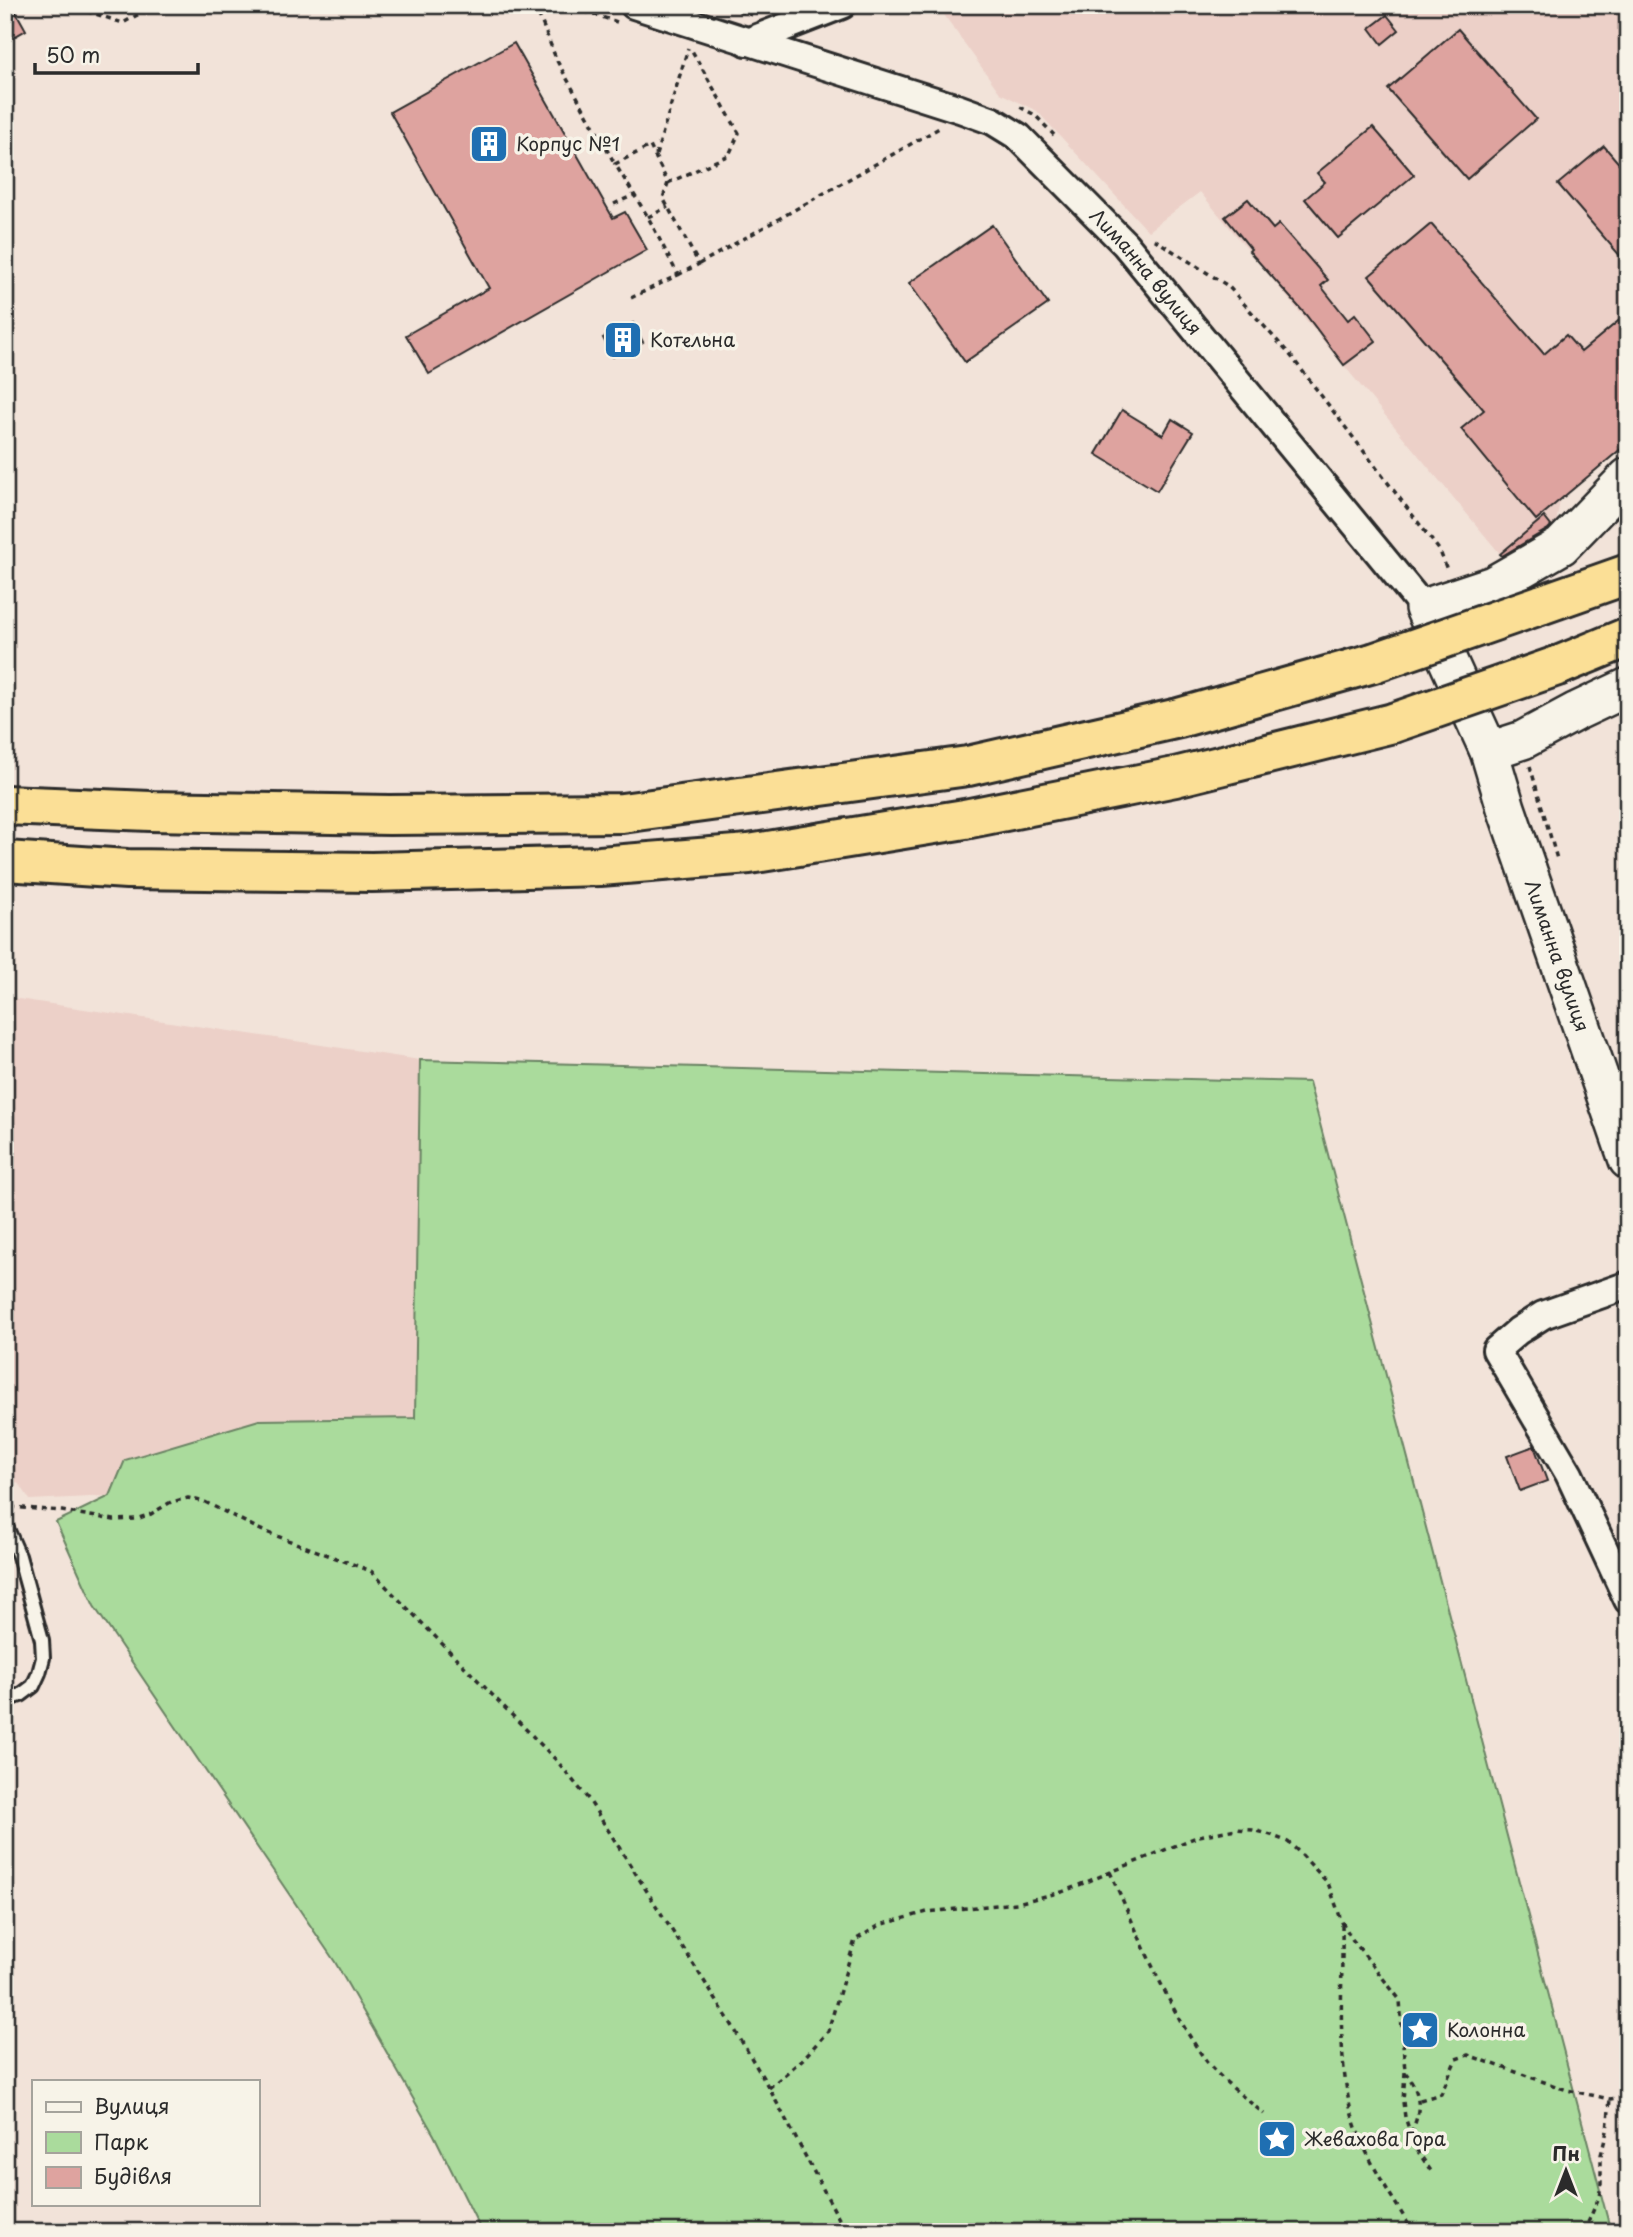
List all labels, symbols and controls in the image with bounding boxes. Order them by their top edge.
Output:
scale bar [35,32,198,76]
text: 50 m [46,38,100,70]
building icon: Корпус №1 [468,123,510,165]
place label: Корпус №1 [516,129,620,157]
street label: Лиманна вулиця [1084,201,1209,341]
building icon: Котельна [602,319,644,361]
place label: Котельна [650,325,735,353]
street label: Лиманна вулиця [1519,875,1597,1035]
place icon: Колонна [1399,2009,1441,2051]
place label: Колонна [1447,2015,1525,2043]
legend [32,2080,259,2206]
text: Вулиця [94,2089,170,2121]
place icon: Жевахова Гора [1256,2118,1298,2160]
place label: Жевахова Гора [1304,2124,1446,2152]
text: Парк [94,2125,149,2157]
north arrow [1532,2136,1602,2206]
text: Пн [1552,2139,1580,2167]
text: Будівля [94,2159,172,2191]

